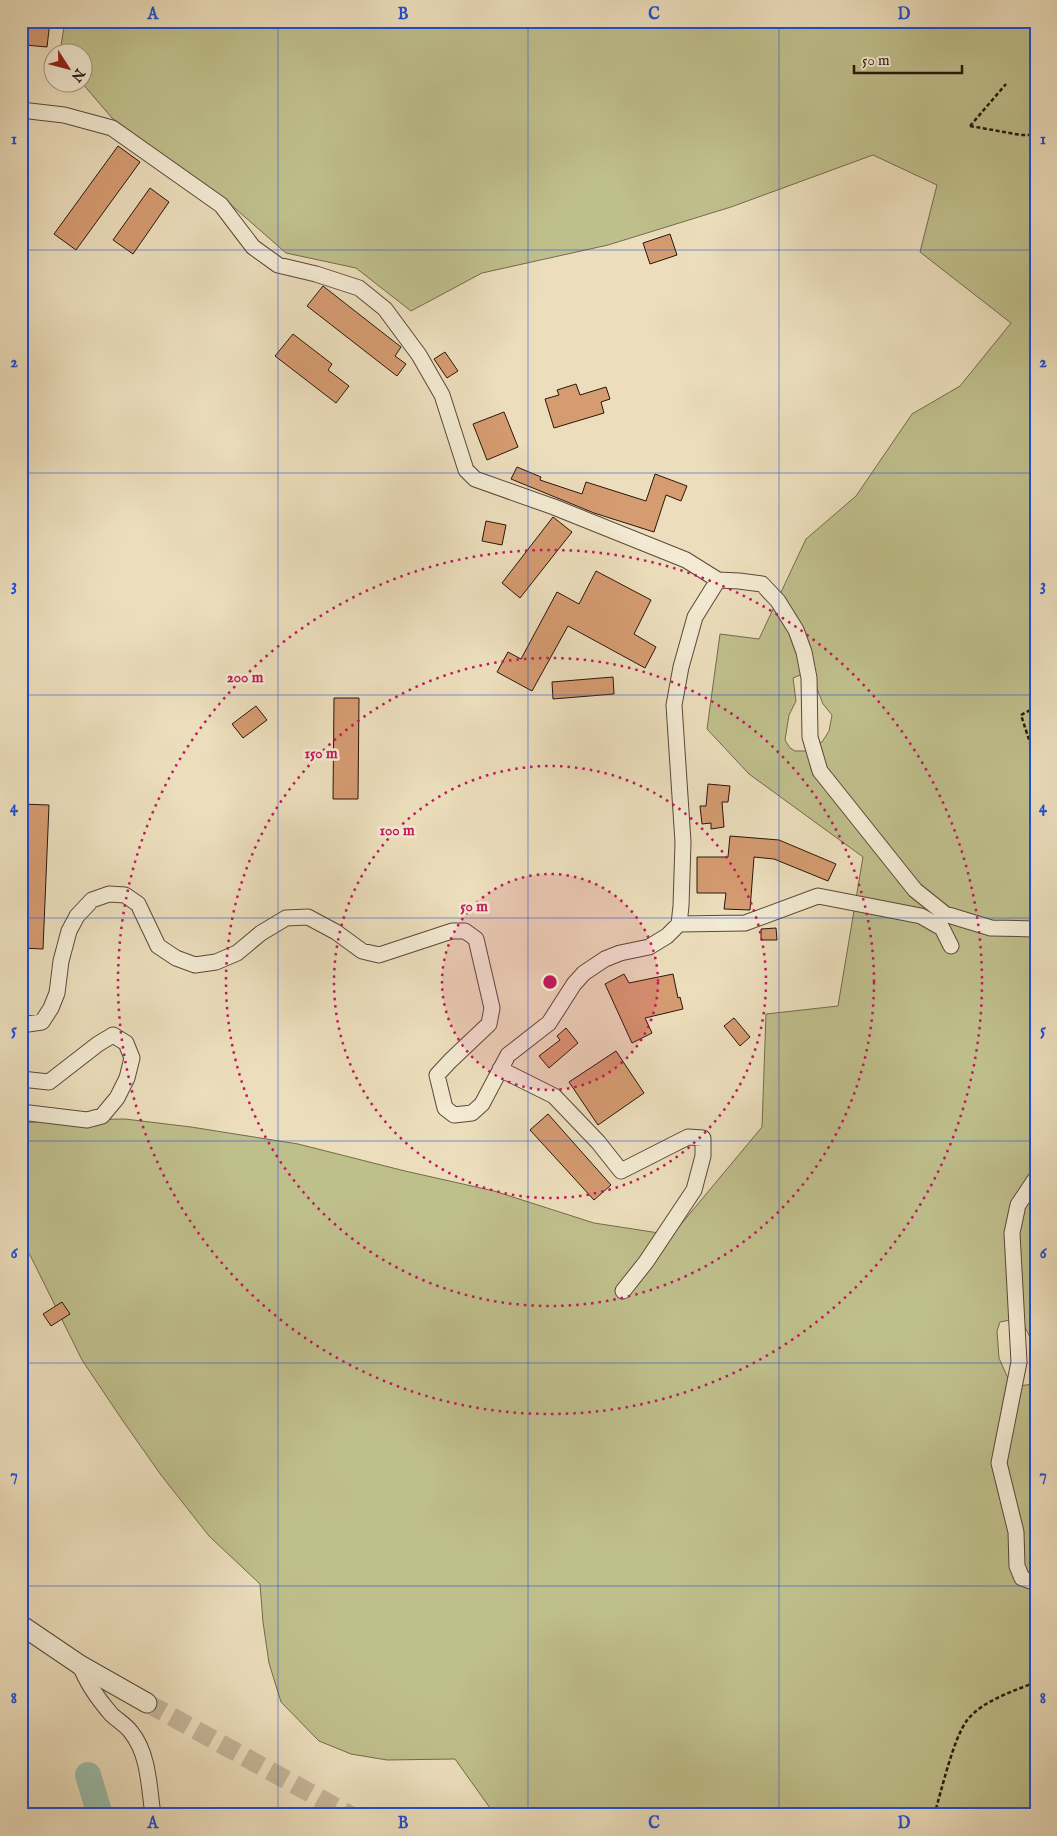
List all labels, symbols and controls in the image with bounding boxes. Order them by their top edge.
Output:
text: A [147,5,160,25]
text: B [398,5,409,25]
text: C [648,5,660,25]
text: D [898,5,911,25]
north arrow [42,42,92,92]
scale bar [854,42,962,74]
text: 50 m [862,51,890,70]
text: N [67,64,89,85]
text: 1 [11,130,17,150]
text: 1 [1040,130,1046,150]
text: 2 [10,353,18,373]
text: 2 [1039,353,1047,373]
text: 3 [11,576,17,596]
text: 3 [1040,576,1046,596]
text: 200 m [227,668,264,687]
text: 150 m [304,744,338,763]
text: 4 [10,798,19,818]
text: 4 [1039,798,1048,818]
text: 100 m [379,821,415,840]
text: 50 m [460,897,488,916]
centre of rings [541,973,559,991]
text: 5 [11,1021,17,1041]
text: 5 [1040,1021,1046,1041]
text: 6 [11,1244,19,1264]
text: 6 [1040,1244,1048,1264]
text: 7 [10,1466,18,1486]
text: 7 [1039,1466,1047,1486]
text: 8 [11,1689,17,1709]
text: 8 [1040,1689,1046,1709]
text: A [147,1814,160,1834]
text: B [398,1814,409,1834]
text: C [648,1814,660,1834]
text: D [898,1814,911,1834]

